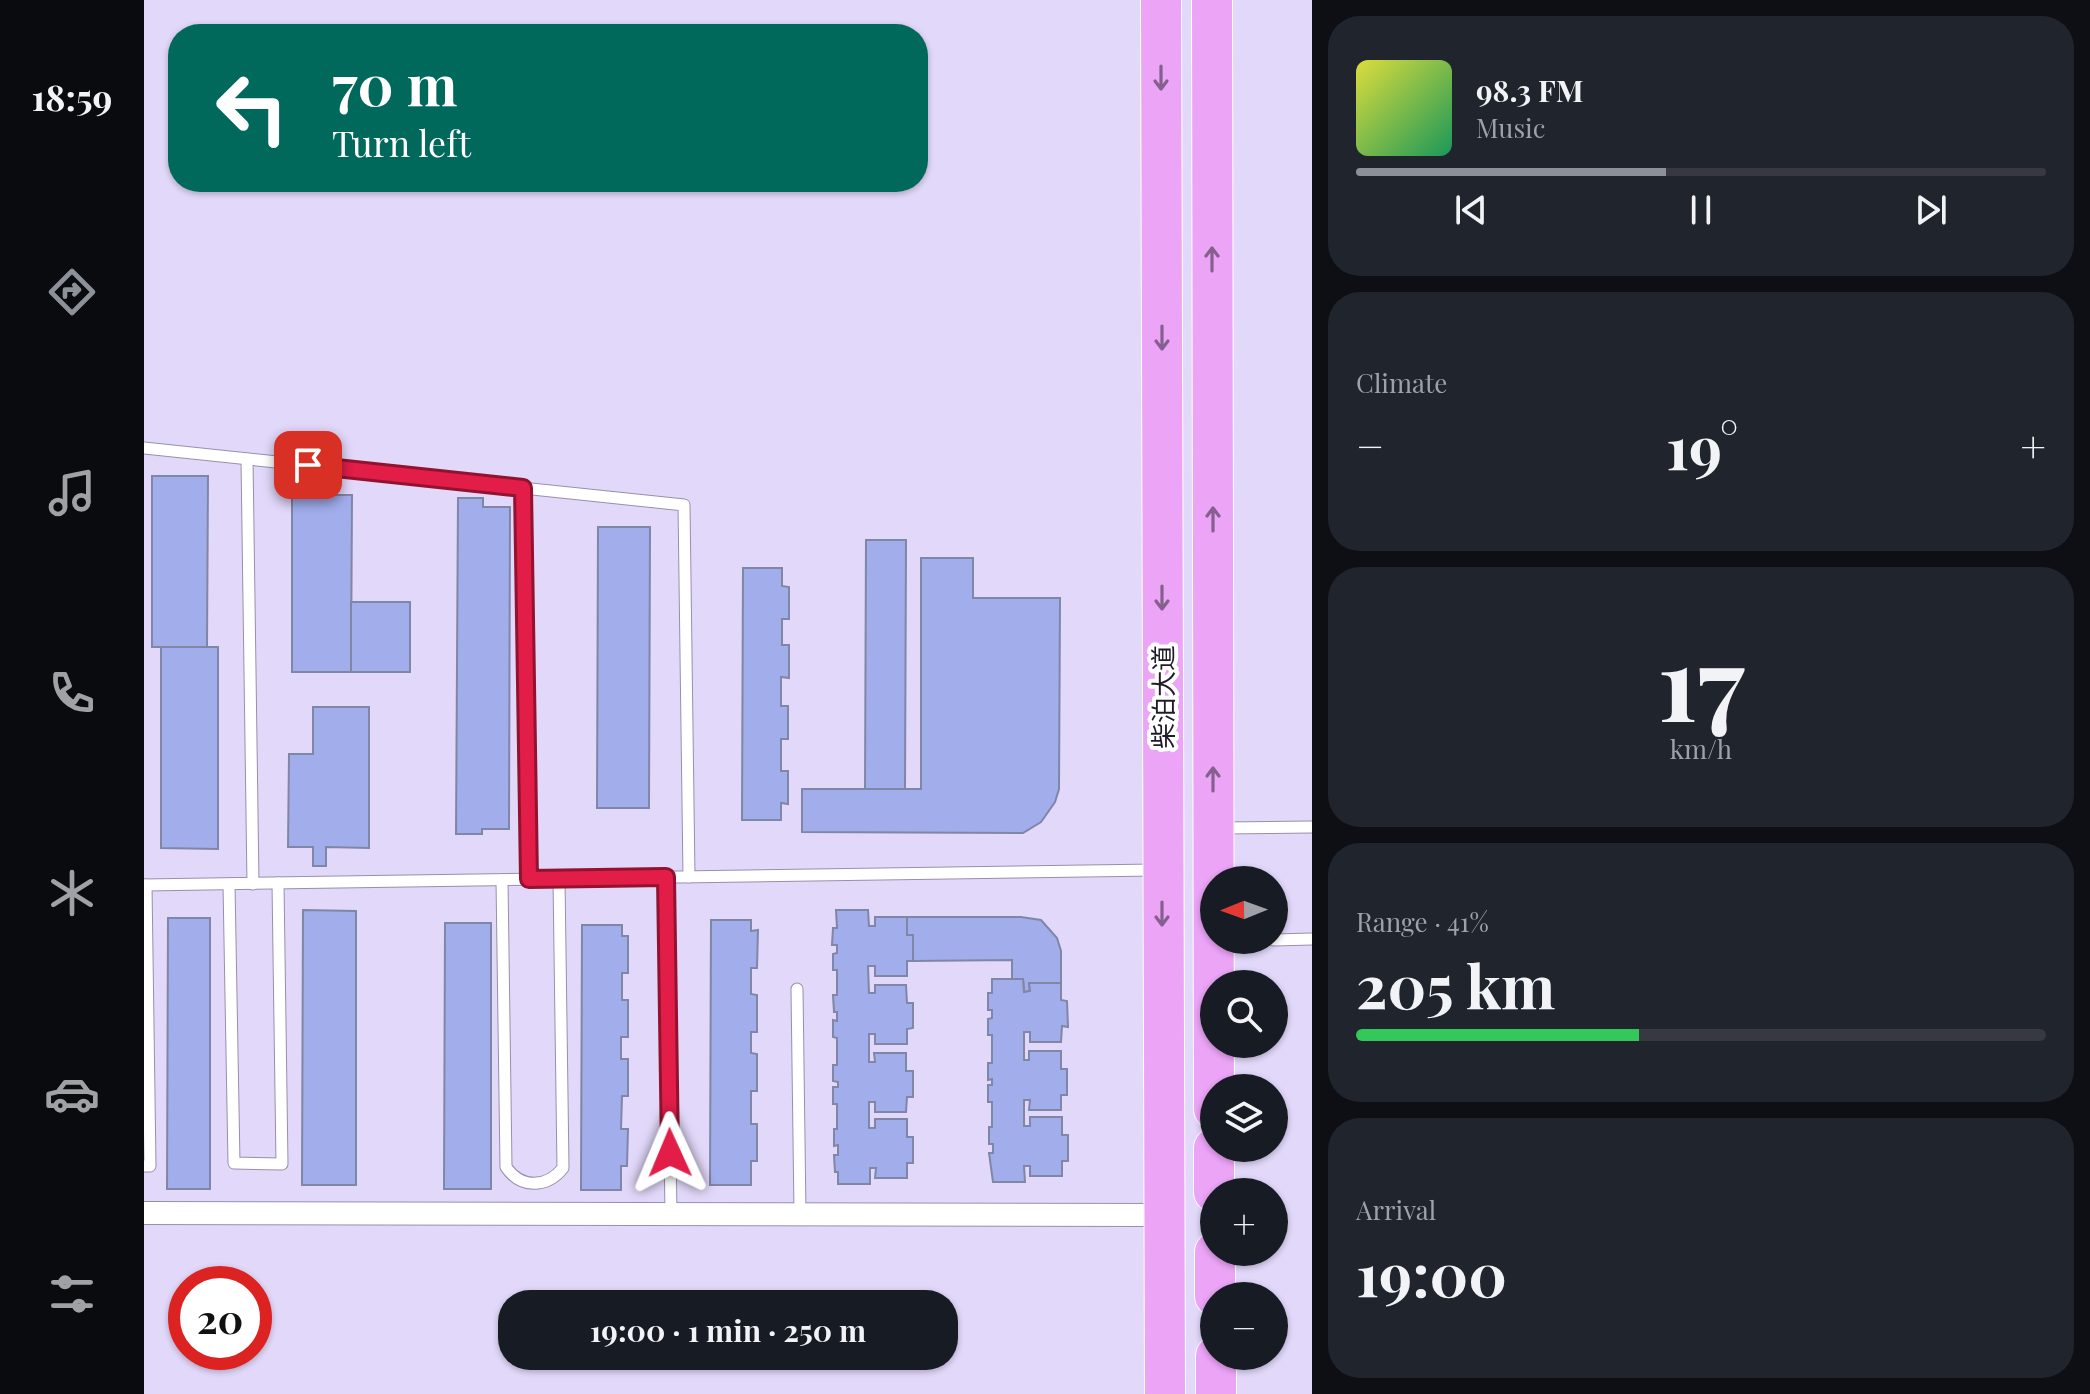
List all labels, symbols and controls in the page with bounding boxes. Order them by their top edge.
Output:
text: 70 m [332,46,457,121]
icon: left [200,56,304,160]
one-way arrow [1153,64,1169,91]
text: 98.3 FM [1476,70,1584,110]
text: 18:59 [32,72,112,120]
text: Music [1476,110,1545,145]
text: Turn left [332,118,471,166]
icon: previous [1449,188,1493,232]
icon: pause [1679,188,1723,232]
icon: next [1909,188,1953,232]
one-way arrow [1204,246,1220,273]
icon: directions [44,264,100,320]
one-way arrow [1154,324,1170,351]
text: Climate [1356,365,1447,400]
text: 19° [1666,405,1739,485]
text: − [1356,415,1384,474]
text: + [2020,415,2046,474]
pin [274,431,342,499]
icon: arrive [286,443,330,487]
icon: music [44,465,100,521]
one-way arrow [1205,506,1221,533]
one-way arrow [1154,584,1170,611]
text: 17 [1657,609,1745,748]
street label: 柴泊大道 [1145,645,1180,749]
icon: phone [44,665,100,721]
text: km/h [1670,731,1732,766]
one-way arrow [1205,766,1221,793]
icon: climate [44,865,100,921]
north arrow [1200,866,1288,954]
map controls [1200,866,1288,1370]
one-way arrow [1154,900,1170,927]
text: Range · 41% [1356,904,1489,939]
text: 205 km [1356,944,1555,1024]
button: search [1200,970,1288,1058]
icon: car [44,1066,100,1122]
button: layers [1200,1074,1288,1162]
position arrow [628,1111,712,1195]
button: + [1200,1178,1288,1266]
text: Arrival [1356,1192,1436,1227]
text: 19:00 [1356,1232,1507,1312]
icon: filters [44,1266,100,1322]
speed limit sign: 20 [168,1266,272,1370]
button: − [1200,1282,1288,1370]
text: 19:00 · 1 min · 250 m [590,1310,866,1350]

